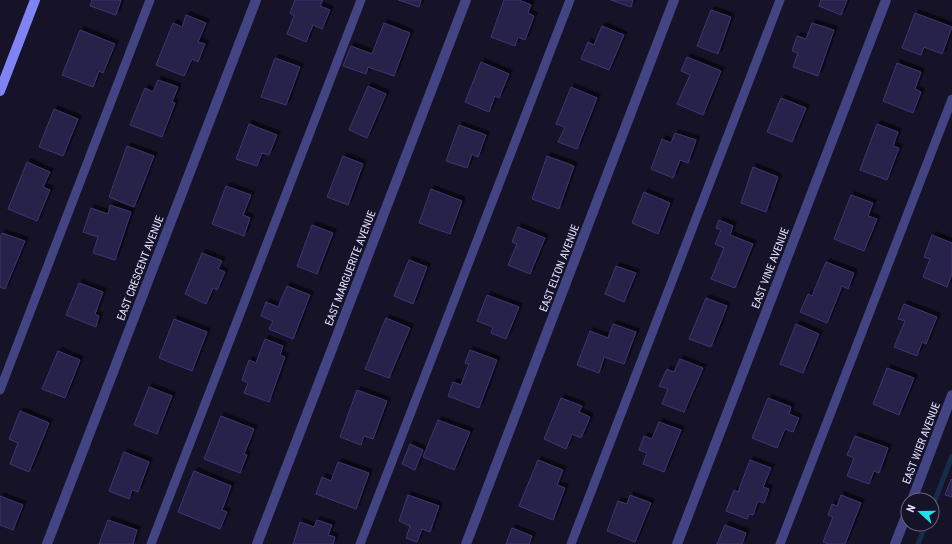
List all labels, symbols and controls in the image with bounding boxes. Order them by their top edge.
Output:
street label: EAST MARGUERITE AVENUE [322,208,379,328]
street label: EAST CRESCENT AVENUE [114,213,167,322]
street label: EAST ELTON AVENUE [537,222,582,314]
street label: EAST VINE AVENUE [749,226,792,310]
street label: EAST WIER AVENUE [900,400,943,486]
north arrow [900,492,940,532]
text: N [904,503,918,514]

